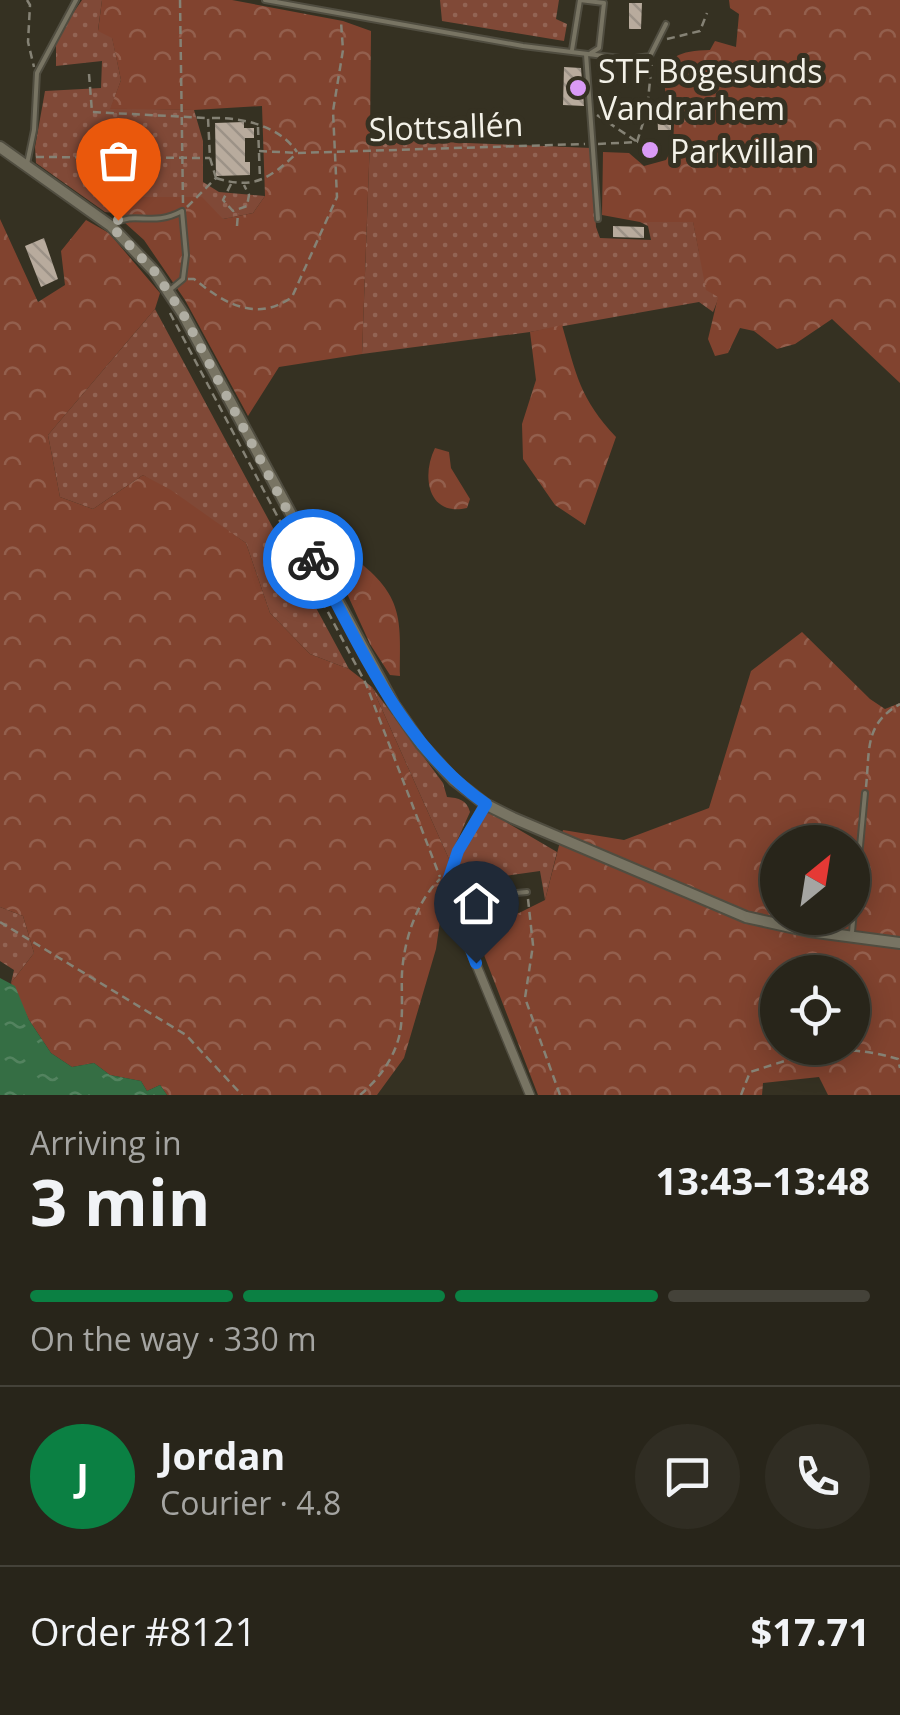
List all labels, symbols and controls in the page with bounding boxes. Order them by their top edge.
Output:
place label: STF Bogesunds Vandrarhem [598,49,823,129]
marker: STF Bogesunds Vandrarhem [567,77,589,99]
street label: Slottsallén [368,102,524,150]
pin [76,118,161,221]
place label: Parkvillan [670,129,815,172]
icon: bag [91,133,146,188]
marker: Parkvillan [639,139,661,161]
courier [263,509,363,609]
icon: bike [286,532,341,587]
north arrow [760,825,870,935]
map controls [760,825,870,1065]
pin [434,861,519,964]
icon: home [449,876,504,931]
button: locate [760,955,870,1065]
text: Arriving in [30,1121,182,1164]
text: 13:43–13:48 [656,1154,870,1206]
text: 3 min [30,1157,210,1245]
text: On the way · 330 m [30,1317,317,1360]
button: chat [635,1424,740,1529]
button: phone [765,1424,870,1529]
text: Jordan [160,1429,285,1481]
text: J [76,1450,89,1502]
text: Courier · 4.8 [160,1481,341,1524]
text: Order #8121 [30,1605,257,1657]
text: $17.71 [751,1605,870,1657]

